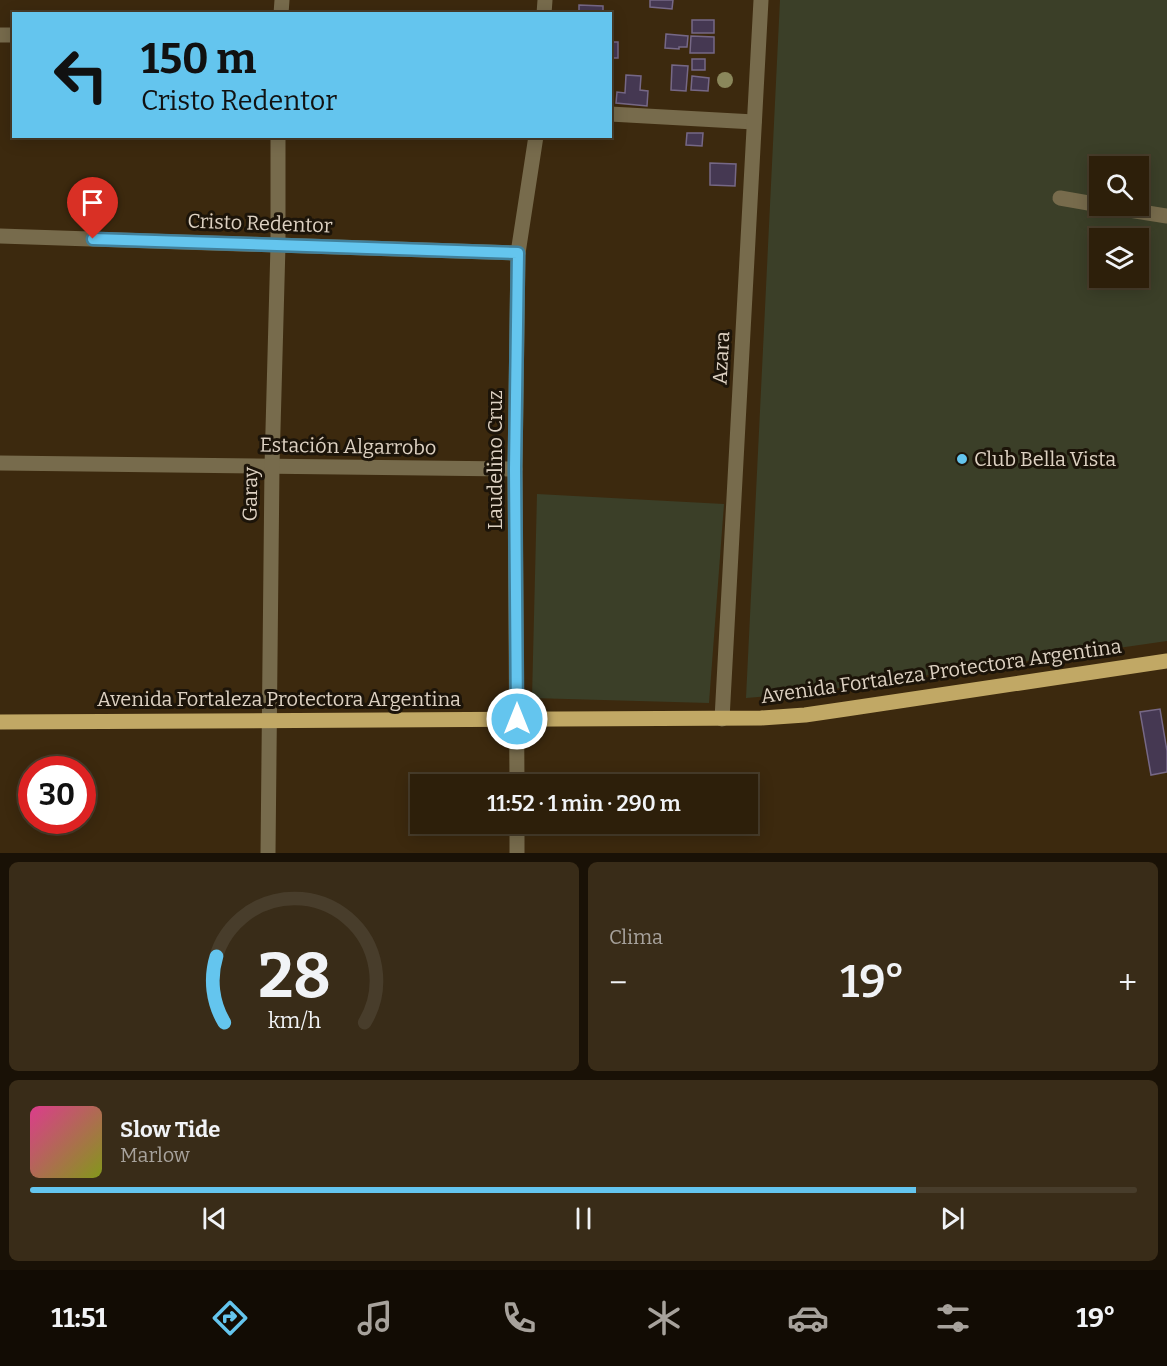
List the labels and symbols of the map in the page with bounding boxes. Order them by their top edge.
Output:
pin [67,177,118,239]
street label: Cristo Redentor [187,208,333,238]
street label: Azara [708,331,734,385]
street label: Laudelino Cruz [483,390,507,530]
street label: Estación Algarrobo [259,432,437,460]
place label: Club Bella Vista [974,447,1116,471]
marker: Club Bella Vista [955,452,969,466]
street label: Garay [238,466,262,521]
street label: Avenida Fortaleza Protectora Argentina [759,634,1123,708]
street label: Avenida Fortaleza Protectora Argentina [97,687,461,711]
position arrow [485,687,549,751]
speed limit sign: 30 [18,756,96,834]

